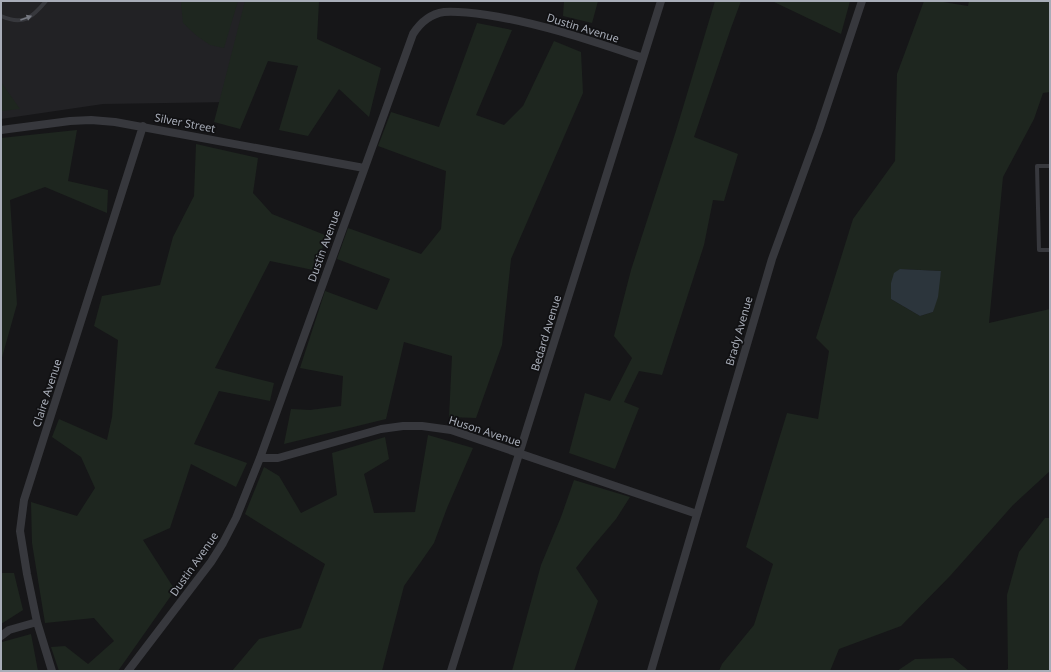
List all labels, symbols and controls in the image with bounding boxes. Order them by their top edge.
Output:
street label: Dustin Avenue [545,9,621,46]
one-way arrow [21,15,33,21]
street label: Silver Street [153,109,217,136]
street label: Dustin Avenue [304,208,343,284]
street label: Bedard Avenue [527,293,564,373]
street label: Brady Avenue [721,294,756,367]
street label: Claire Avenue [28,357,65,429]
street label: Huson Avenue [447,412,523,449]
street label: Dustin Avenue [166,529,221,599]

